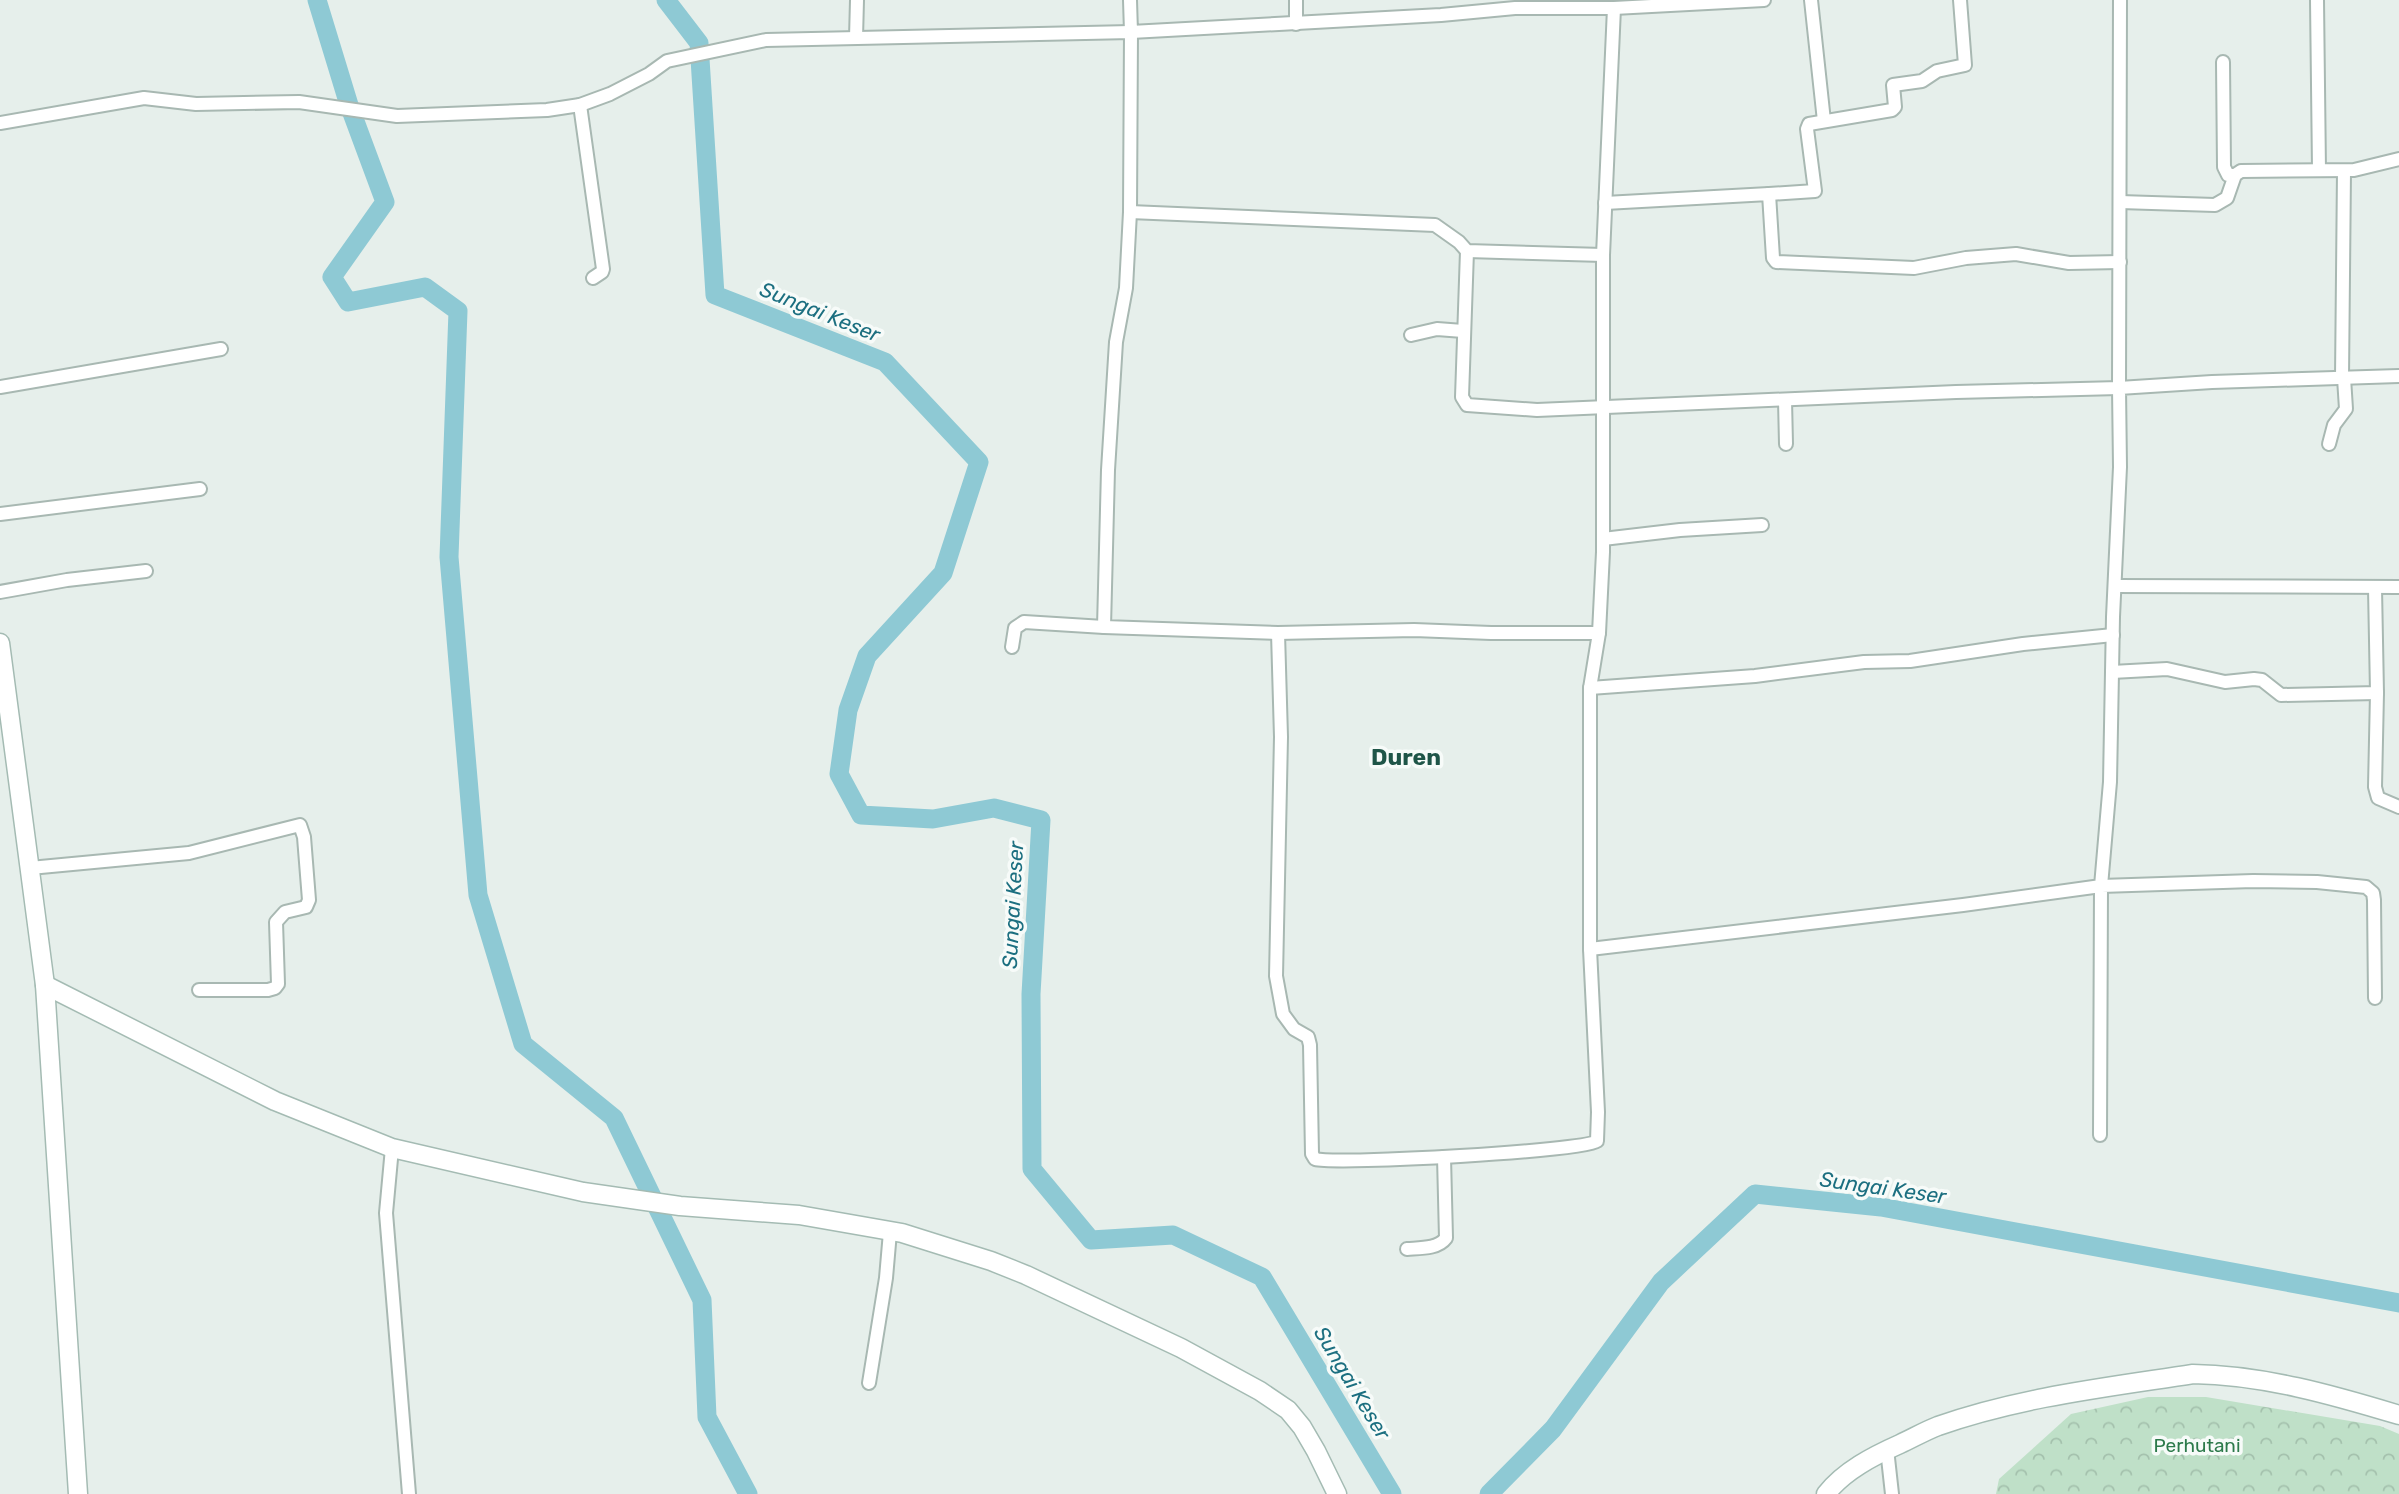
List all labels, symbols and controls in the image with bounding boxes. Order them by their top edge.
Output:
water label: Sungai Keser [756,276,885,347]
district label: Duren [1371,743,1441,771]
water label: Sungai Keser [997,840,1028,969]
water label: Sungai Keser [1818,1166,1949,1209]
water label: Sungai Keser [1309,1322,1396,1445]
park label: Perhutani [2154,1434,2240,1457]

